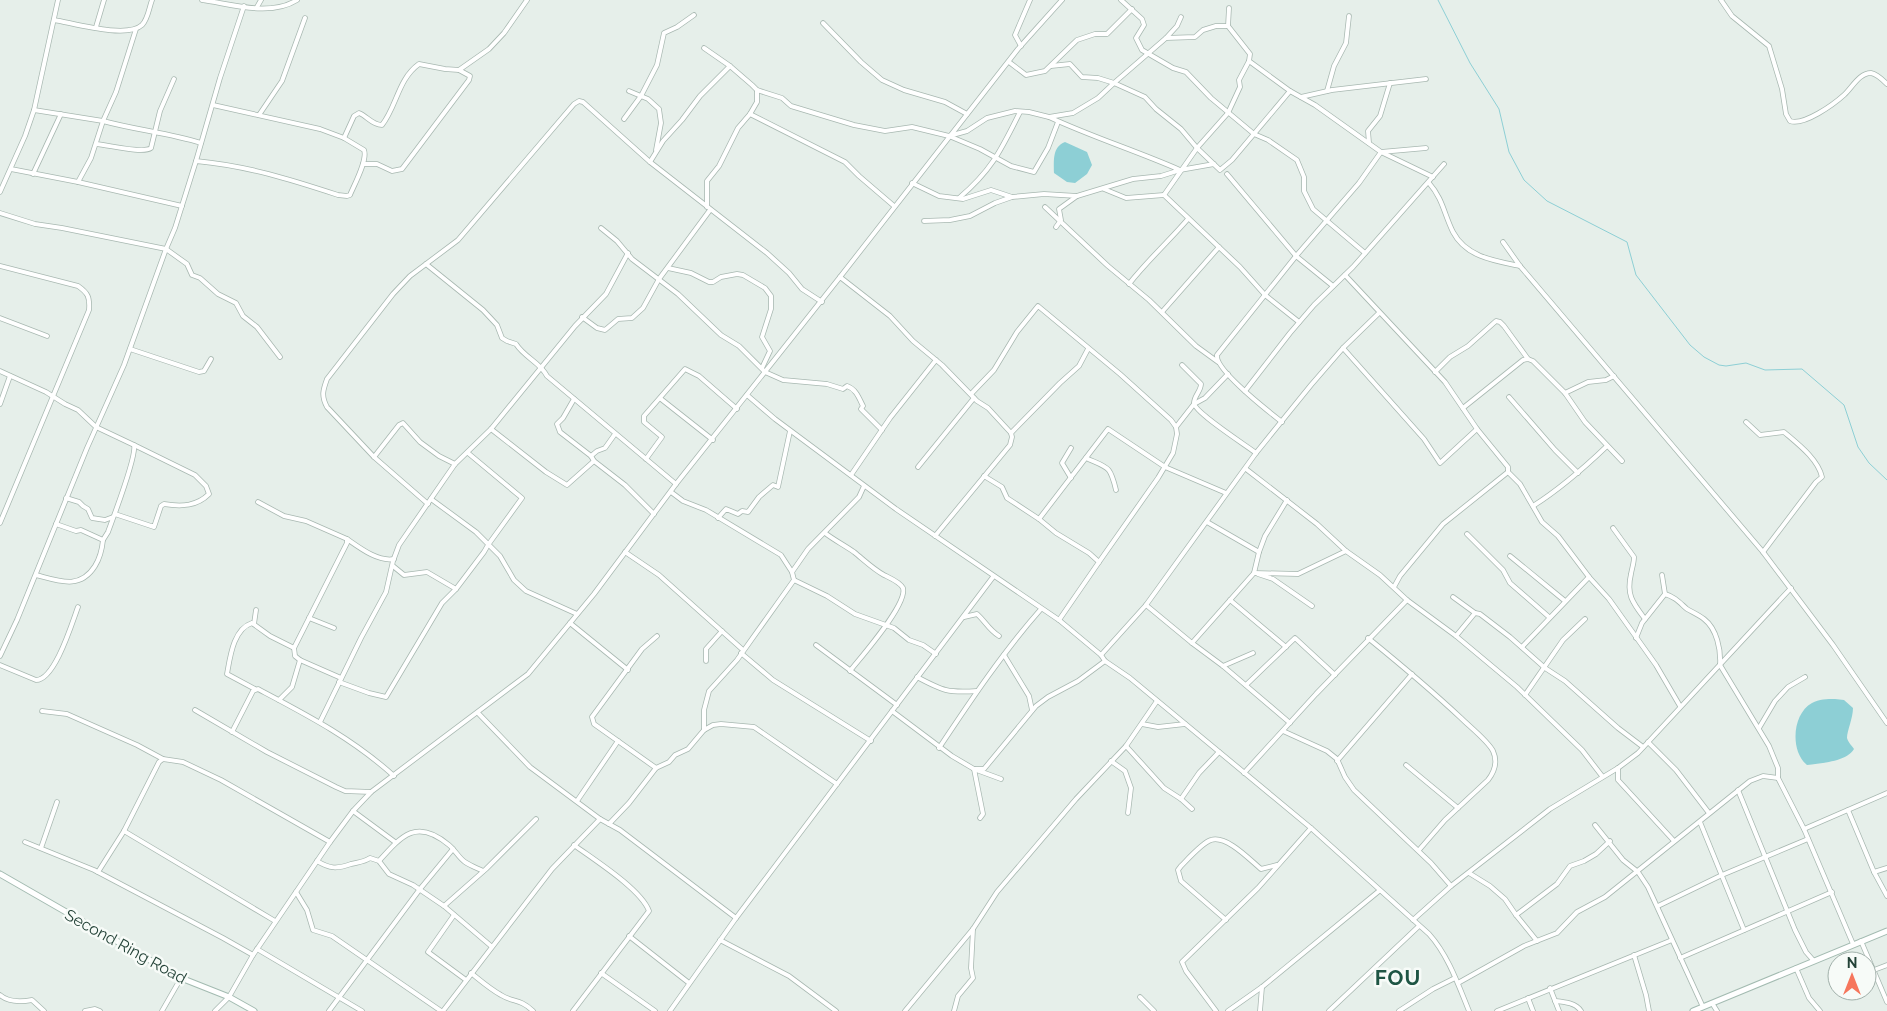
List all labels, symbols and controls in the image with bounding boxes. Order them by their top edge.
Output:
street label: Second Ring Road [62,905,190,988]
north arrow [1827,951,1877,1001]
text: N [1847,955,1857,971]
district label: FOU [1375,965,1421,990]

